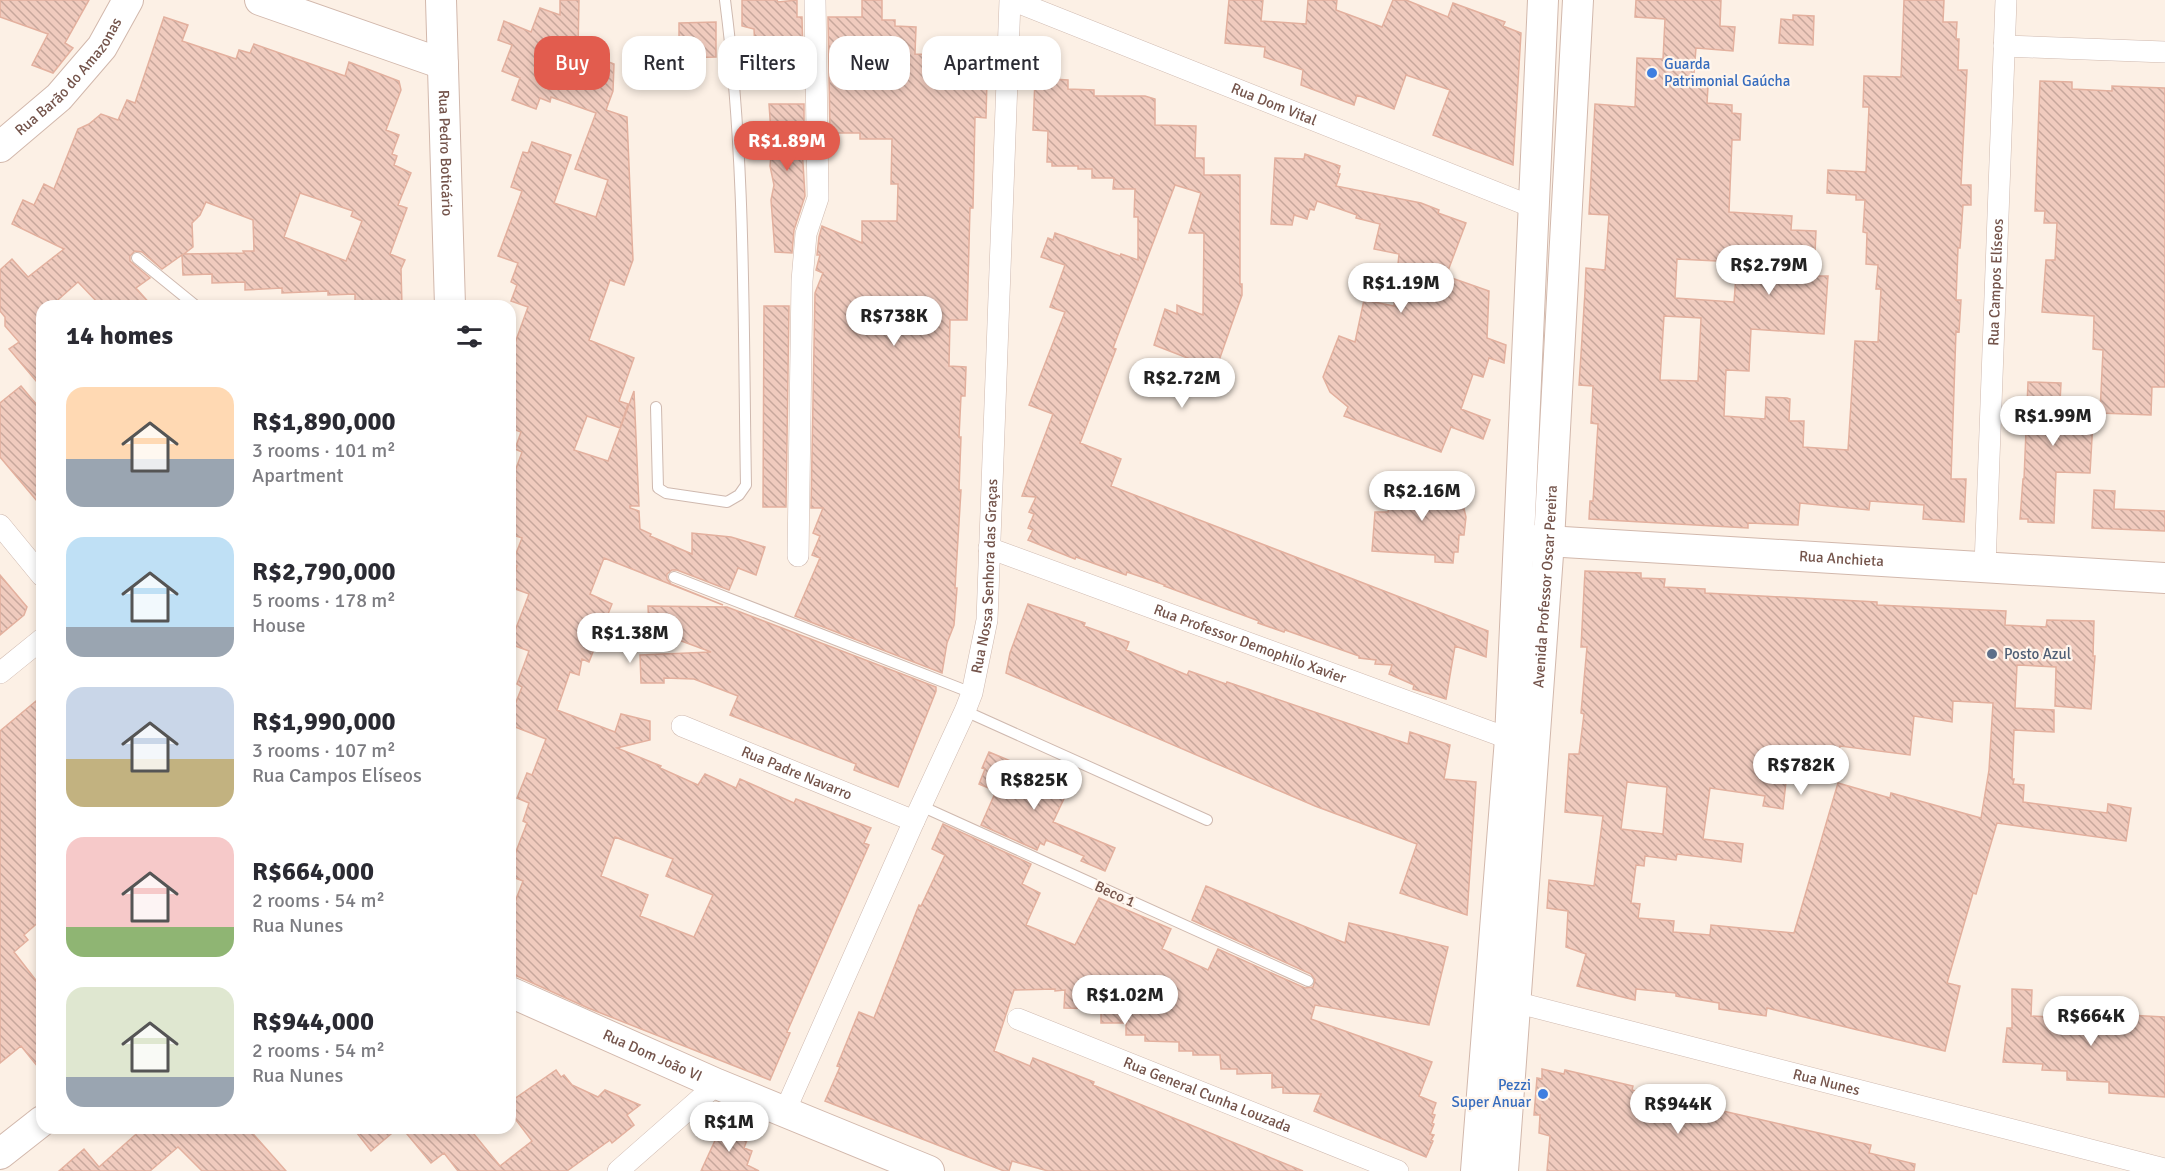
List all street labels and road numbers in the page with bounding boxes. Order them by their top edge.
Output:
street label: Rua Barão do Amazonas [11,14,126,139]
street label: Rua Dom Vital [1229,79,1319,129]
street label: Rua Pedro Boticário [435,90,456,217]
street label: Rua Campos Elíseos [1984,218,2007,346]
street label: Rua Nossa Senhora das Graças [967,478,1001,675]
street label: Avenida Professor Oscar Pereira [1529,485,1561,688]
street label: Rua Anchieta [1799,547,1884,570]
street label: Rua Professor Demophilo Xavier [1151,600,1349,687]
street label: Rua Padre Navarro [739,742,855,804]
street label: Beco 1 [1092,877,1138,911]
street label: Rua Dom João VI [600,1025,705,1085]
street label: Rua General Cunha Louzada [1121,1053,1294,1136]
street label: Rua Nunes [1791,1065,1862,1099]

